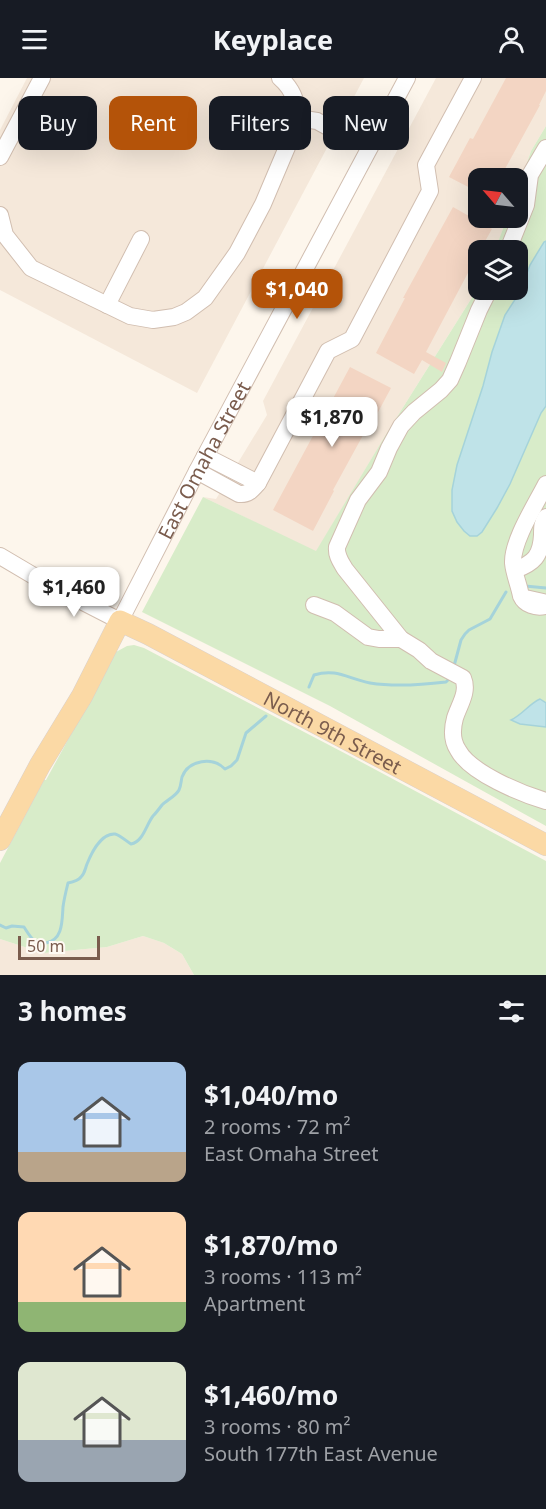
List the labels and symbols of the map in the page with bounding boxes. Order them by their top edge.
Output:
north arrow [468,168,528,228]
pin: $1,040 [248,269,346,320]
street label: East Omaha Street [151,376,256,543]
pin: $1,870 [283,397,381,448]
pin: $1,460 [25,567,123,618]
street label: North 9th Street [259,684,407,780]
scale bar [18,933,100,960]

